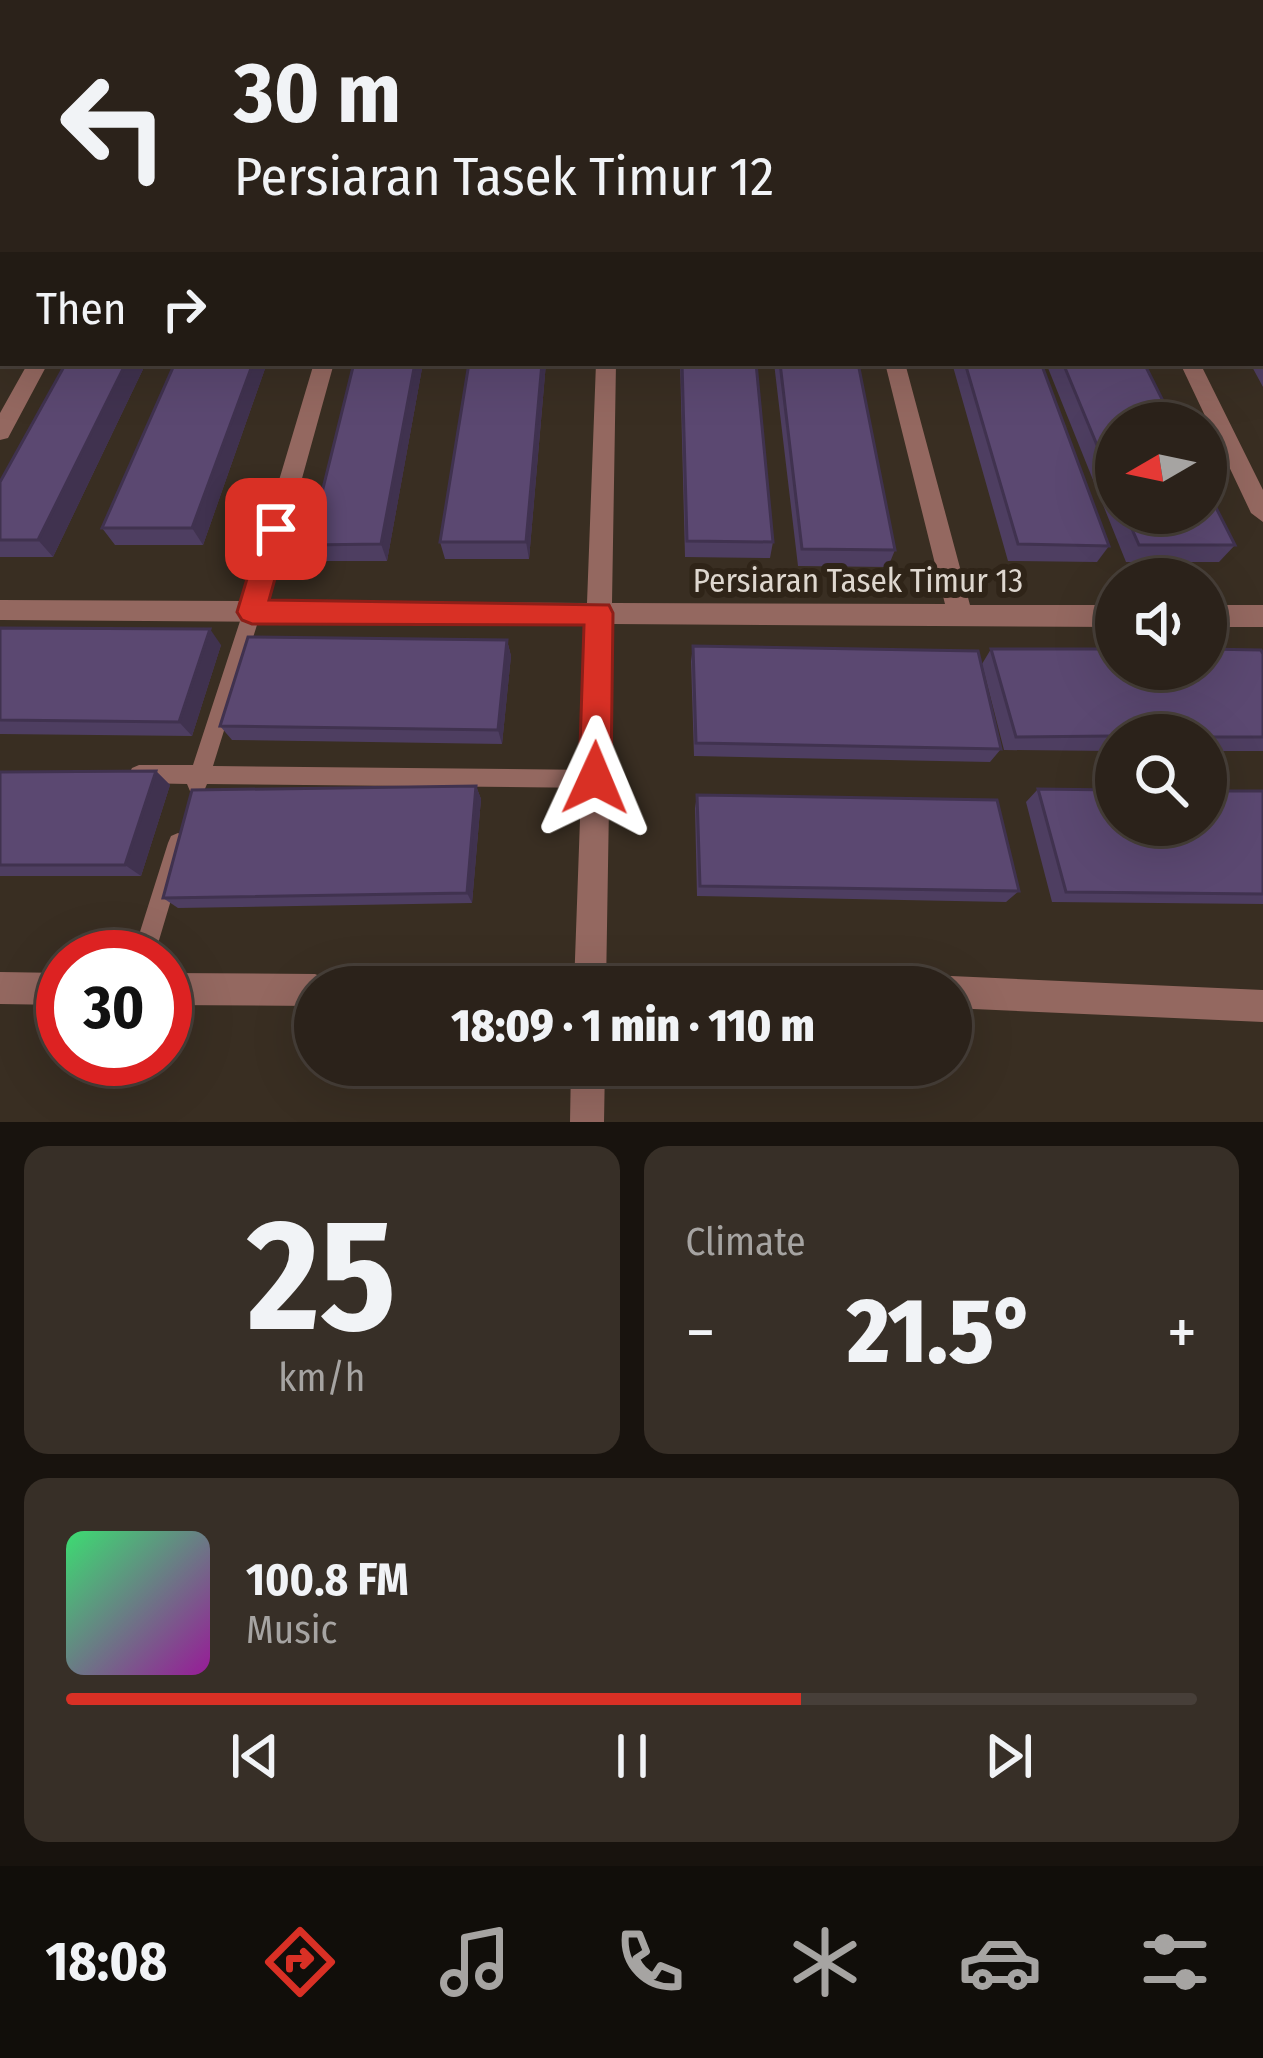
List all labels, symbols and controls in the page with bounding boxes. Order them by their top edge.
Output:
text: 30 m [234,43,401,144]
icon: left [36,48,192,204]
text: Persiaran Tasek Timur 12 [234,145,774,209]
icon: right [151,276,217,342]
text: Then [36,282,127,336]
north arrow [1095,402,1227,534]
map controls [1095,402,1227,846]
pin [225,478,327,580]
icon: arrive [243,496,309,562]
button: sound [1095,558,1227,690]
street label: Persiaran Tasek Timur 13 [693,561,1023,601]
button: search [1095,714,1227,846]
position arrow [532,715,658,841]
speed limit sign: 30 [36,930,192,1086]
text: 18:09 · 1 min · 110 m [451,999,815,1053]
text: 25 [247,1183,396,1370]
text: Climate [686,1219,806,1265]
text: 21.5° [847,1278,1035,1386]
text: − [686,1293,715,1372]
text: + [1167,1293,1197,1372]
text: km/h [278,1355,365,1401]
text: 100.8 FM [246,1553,409,1607]
text: Music [246,1607,337,1653]
icon: previous [222,1723,288,1789]
icon: pause [599,1723,665,1789]
icon: next [976,1723,1042,1789]
icon: directions [258,1920,342,2004]
icon: music [433,1920,517,2004]
icon: phone [608,1920,692,2004]
icon: climate [783,1920,867,2004]
icon: car [958,1920,1042,2004]
icon: filters [1133,1920,1217,2004]
text: 18:08 [46,1930,167,1994]

